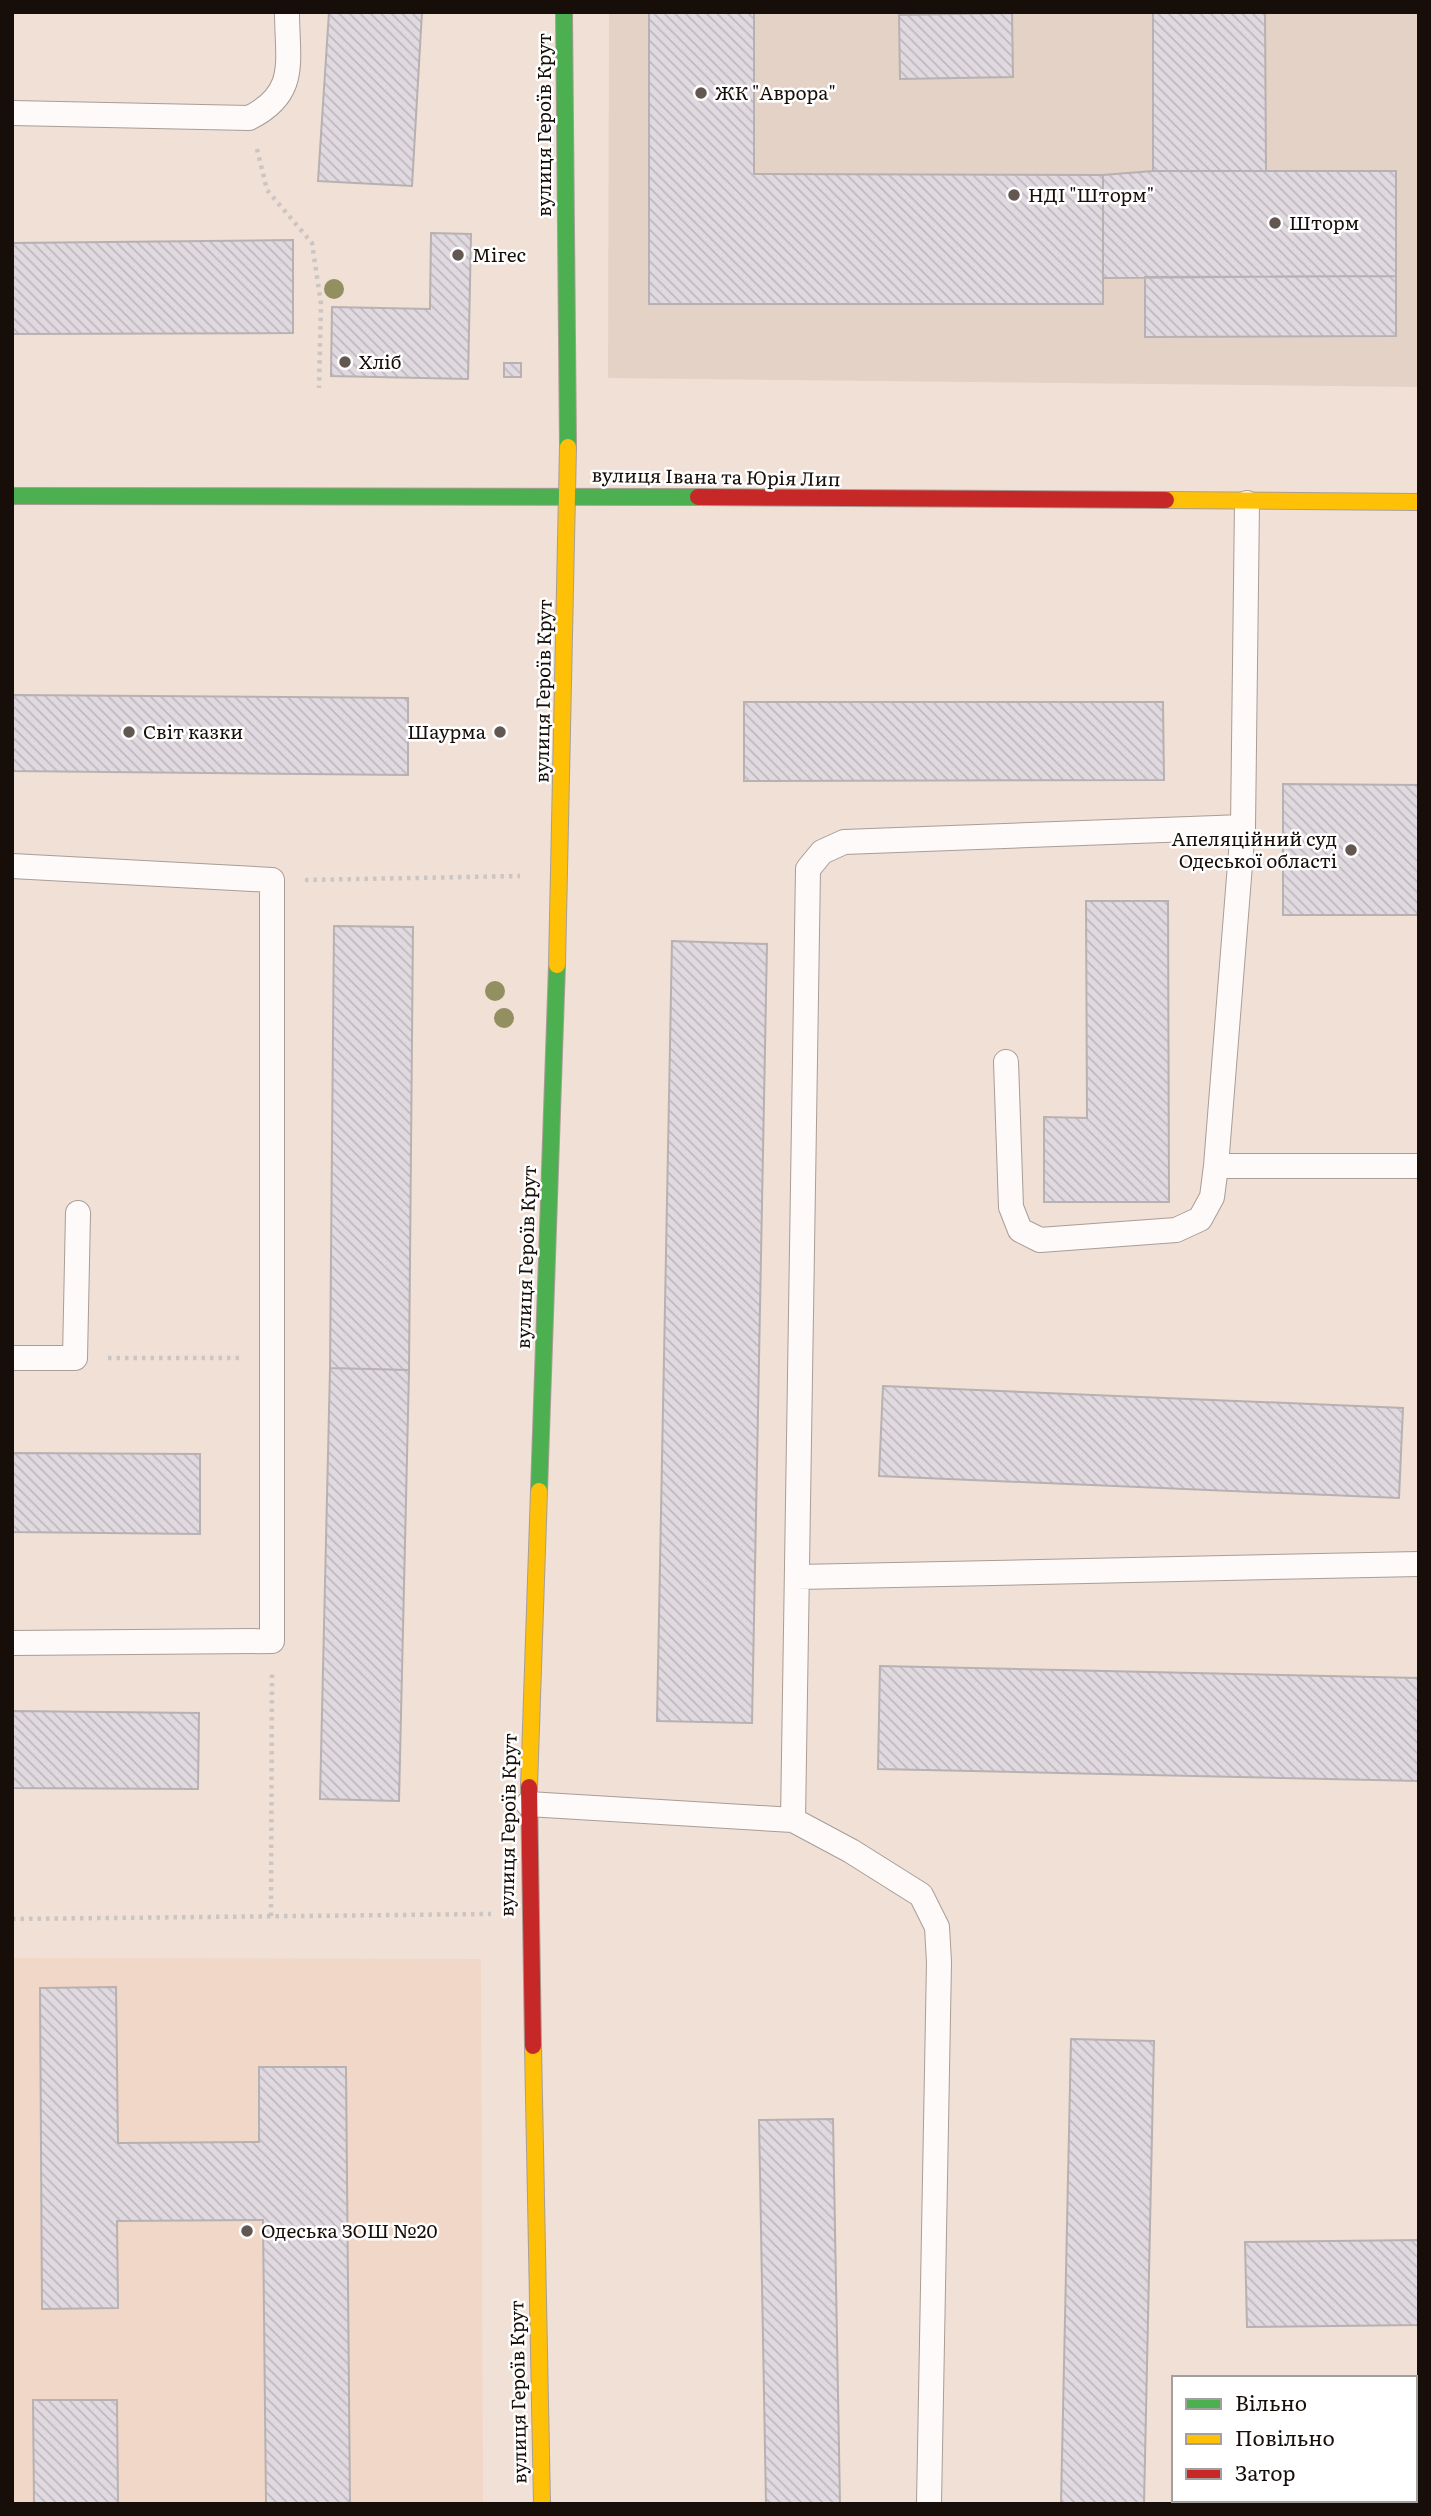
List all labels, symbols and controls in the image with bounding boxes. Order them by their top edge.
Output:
street label: вулиця Героїв Крут [529,33,557,217]
place label: ЖК "Аврора" [715,78,836,106]
marker: ЖК "Аврора" [693,85,709,101]
place label: НДІ "Шторм" [1028,180,1154,208]
marker: НДІ "Шторм" [1006,187,1022,203]
place label: Шторм [1289,208,1359,236]
marker: Шторм [1267,215,1283,231]
place label: Мігес [472,240,526,268]
marker: Мігес [450,247,466,263]
place label: Хліб [359,347,402,375]
marker: Хліб [337,354,353,370]
street label: вулиця Івана та Юрія Лип [591,460,841,492]
street label: вулиця Героїв Крут [526,599,558,783]
place label: Світ казки [143,717,243,745]
place label: Шаурма [407,717,487,745]
marker: Світ казки [121,724,137,740]
marker: Шаурма [492,724,508,740]
place label: Апеляційний суд Одеської області [1171,824,1337,874]
marker: Апеляційний суд Одеської області [1343,842,1359,858]
street label: вулиця Героїв Крут [508,1165,542,1349]
street label: вулиця Героїв Крут [491,1733,523,1917]
place label: Одеська ЗОШ №20 [261,2216,437,2244]
marker: Одеська ЗОШ №20 [239,2223,255,2239]
street label: вулиця Героїв Крут [501,2300,533,2484]
legend [1172,2376,1417,2502]
text: Вільно [1235,2386,1307,2417]
text: Повільно [1235,2421,1335,2452]
text: Затор [1235,2456,1295,2487]

